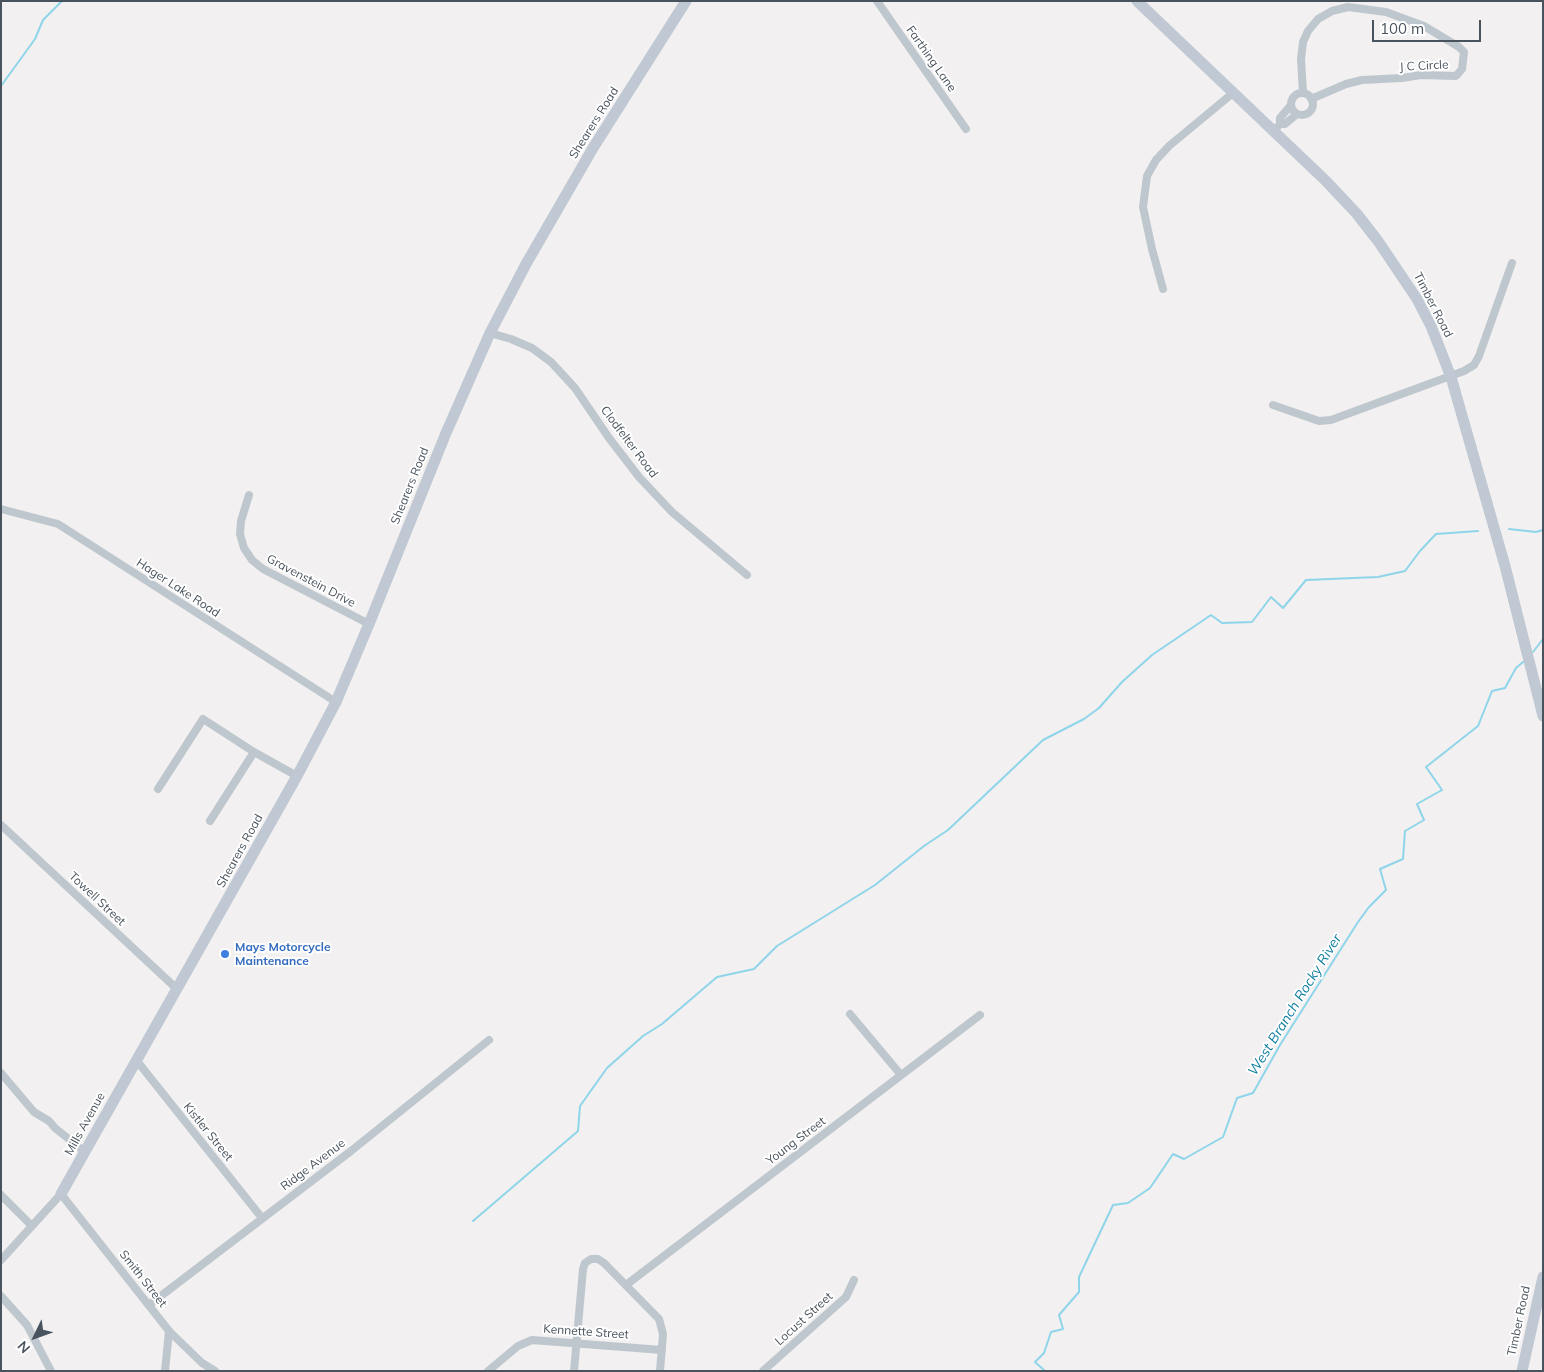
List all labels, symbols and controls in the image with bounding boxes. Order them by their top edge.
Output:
scale bar [1374,10,1483,42]
text: 100 m [1380,19,1424,38]
street label: Farthing Lane [903,23,959,95]
street label: J C Circle [1399,58,1449,74]
street label: Shearers Road [566,84,622,162]
street label: Timber Road [1410,270,1456,340]
street label: Clodfelter Road [597,403,661,481]
street label: Shearers Road [388,445,432,527]
street label: Gravenstein Drive [264,551,358,611]
street label: Hager Lake Road [134,556,222,620]
street label: Shearers Road [214,812,266,890]
street label: Towell Street [66,869,128,929]
water label: West Branch Rocky River [1245,931,1345,1079]
place label: Mays Motorcycle Maintenance [235,940,331,968]
marker: Mays Motorcycle Maintenance [219,948,231,960]
street label: Mills Avenue [62,1090,108,1158]
street label: Kistler Street [180,1100,236,1164]
street label: Young Street [763,1114,829,1168]
street label: Ridge Avenue [278,1136,348,1194]
street label: Smith Street [116,1248,170,1310]
street label: Timber Road [1505,1285,1533,1357]
street label: Locust Street [772,1289,836,1349]
north arrow [10,1312,60,1362]
street label: Kennette Street [543,1322,629,1342]
text: N [14,1337,34,1357]

